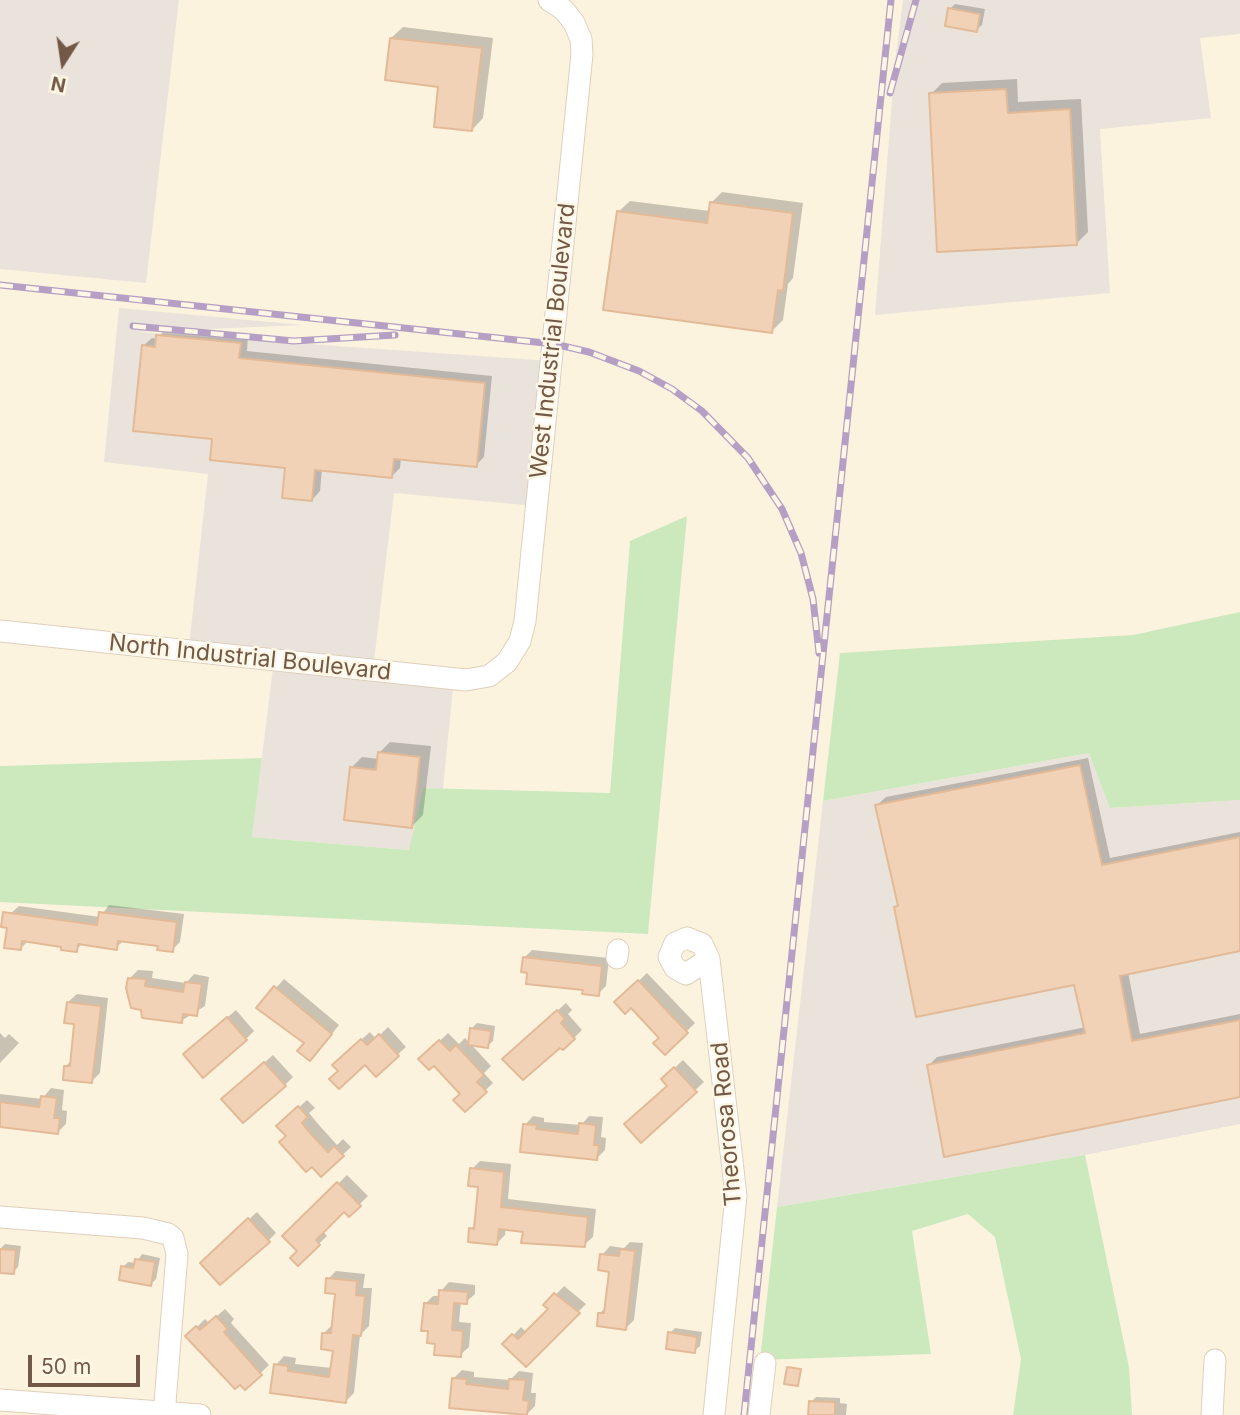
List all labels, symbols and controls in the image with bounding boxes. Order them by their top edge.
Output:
north arrow [28,28,98,98]
text: N [49,71,68,97]
street label: West Industrial Boulevard [525,202,581,480]
street label: North Industrial Boulevard [108,629,392,687]
street label: Theorosa Road [706,1041,748,1207]
scale bar [32,1342,144,1386]
text: 50 m [41,1354,91,1379]

